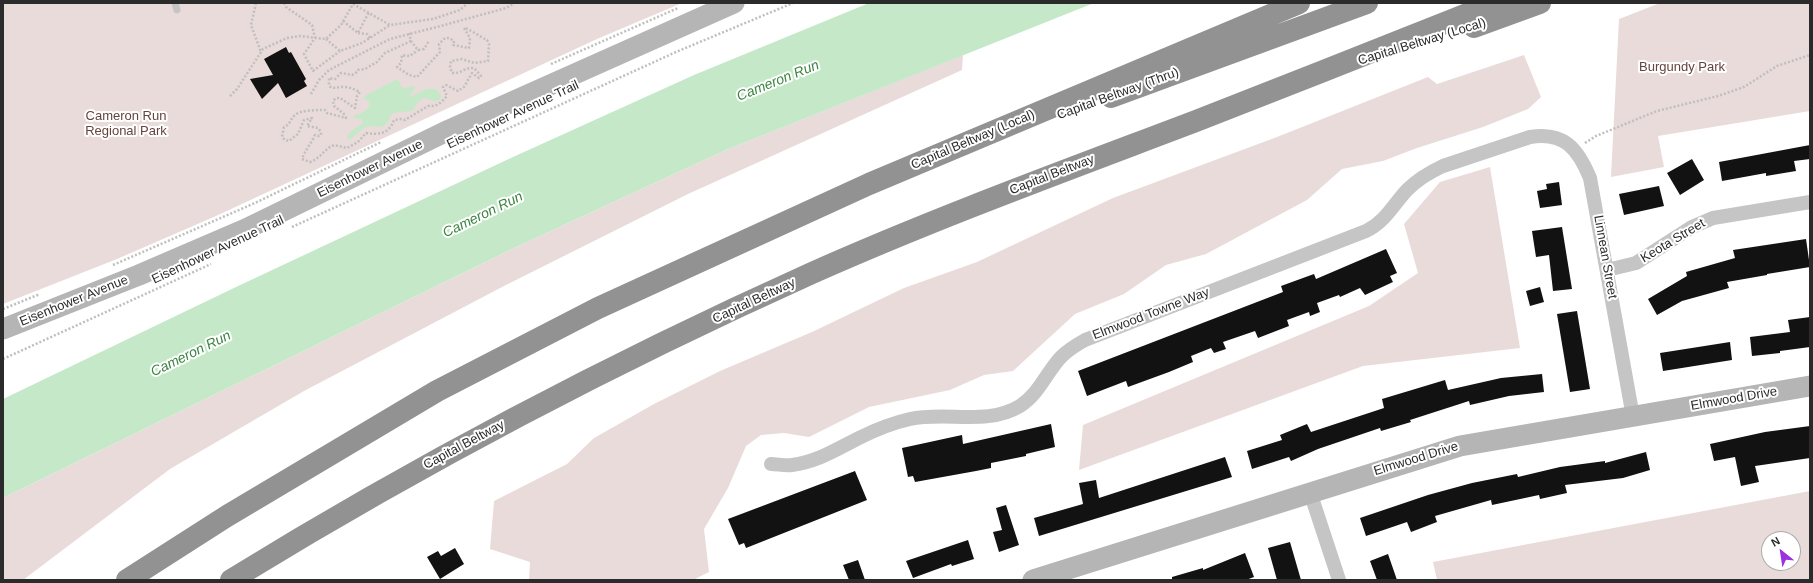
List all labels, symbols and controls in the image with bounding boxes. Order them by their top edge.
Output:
street label: Capital Beltway (Local) [1356,15,1488,69]
water label: Cameron Run [734,57,822,105]
park label: Burgundy Park [1639,59,1725,75]
street label: Capital Beltway (Thru) [1055,65,1181,123]
street label: Eisenhower Avenue Trail [445,78,581,152]
street label: Capital Beltway (Local) [909,107,1037,173]
park label: Cameron Run Regional Park [85,108,167,139]
street label: Eisenhower Avenue [315,137,425,201]
street label: Capital Beltway [1007,152,1097,198]
water label: Cameron Run [440,188,526,242]
street label: Eisenhower Avenue Trail [150,213,286,287]
street label: Linnean Street [1590,214,1620,300]
street label: Keota Street [1638,216,1708,266]
street label: Eisenhower Avenue [18,272,130,330]
street label: Capital Beltway [710,275,798,327]
street label: Elmwood Towne Way [1090,285,1212,343]
water label: Cameron Run [148,327,234,381]
street label: Elmwood Drive [1690,384,1778,414]
street label: Capital Beltway [421,417,507,473]
street label: Elmwood Drive [1372,439,1460,479]
north arrow [1761,531,1801,571]
text: N [1769,534,1782,549]

